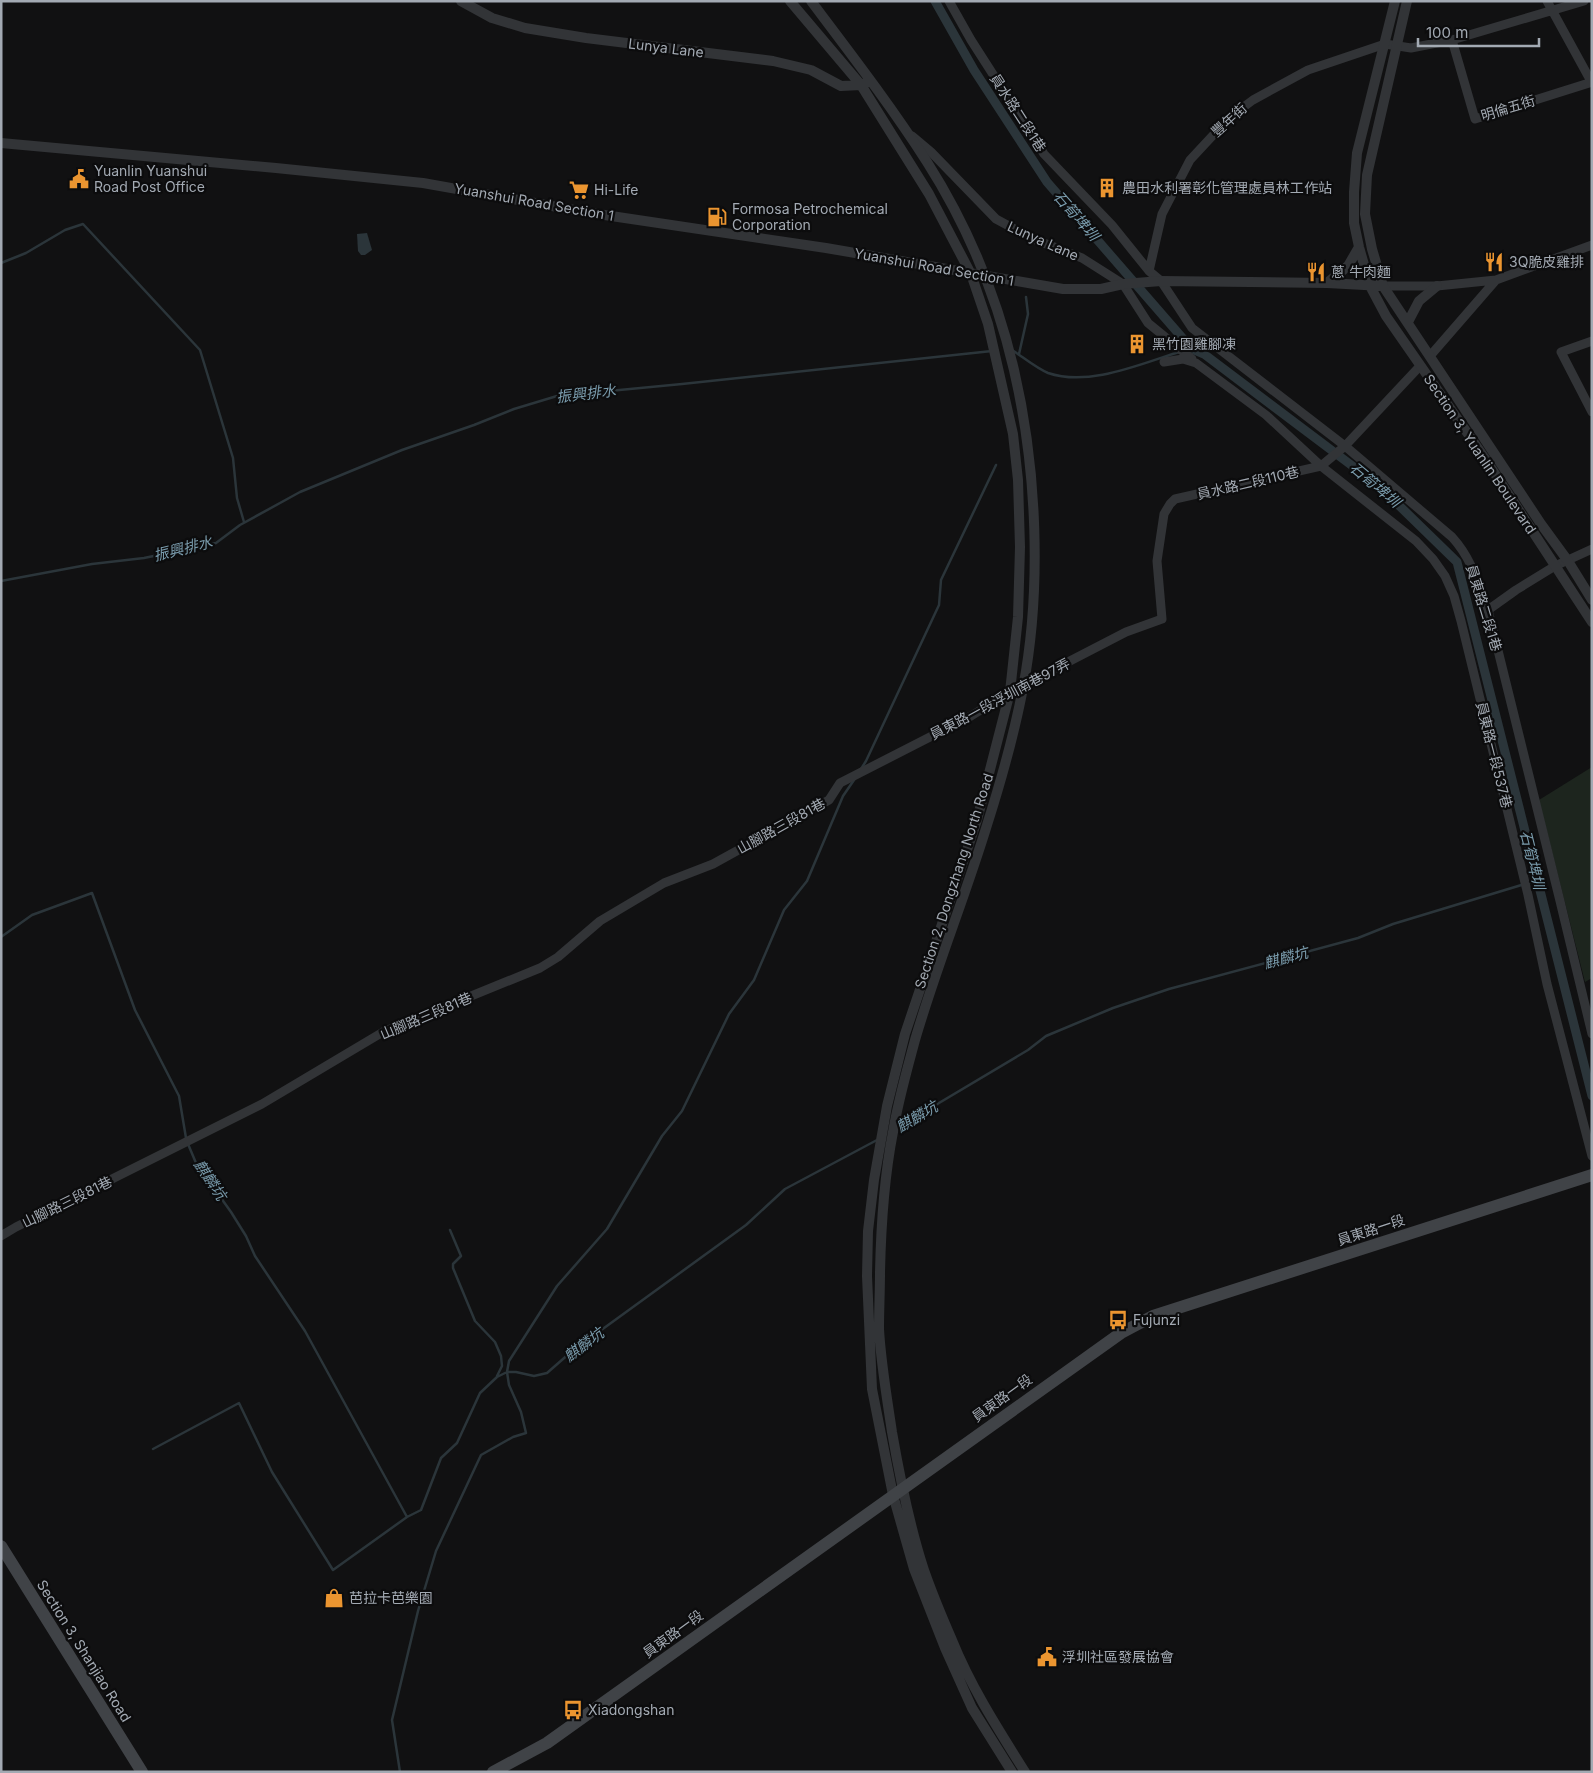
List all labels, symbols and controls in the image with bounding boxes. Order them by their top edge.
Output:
scale bar [1418,15,1539,47]
text: 100 m [1426,23,1468,42]
street label: Lunya Lane [627,34,705,61]
street label: 員水路二段1巷 [987,70,1050,155]
street label: 明倫五街 [1479,91,1537,124]
street label: 豐年街 [1207,99,1250,140]
place label: Yuanlin Yuanshui Road Post Office [94,162,207,195]
public building icon: Yuanlin Yuanshui Road Post Office [68,168,90,190]
building icon: 農田水利署彰化管理處員林工作站 [1096,177,1118,199]
street label: Yuanshui Road Section 1 [453,179,615,224]
supermarket icon: Hi-Life [568,179,590,201]
place label: 農田水利署彰化管理處員林工作站 [1122,179,1332,196]
place label: Hi-Life [594,181,638,198]
water label: 石筍埤圳 [1050,187,1105,246]
place label: Formosa Petrochemical Corporation [732,200,888,233]
fuel station icon: Formosa Petrochemical Corporation [706,206,728,228]
street label: Lunya Lane [1005,217,1081,264]
street label: Yuanshui Road Section 1 [853,244,1015,289]
restaurant icon: 3Q脆皮雞排 [1483,251,1505,273]
place label: 3Q脆皮雞排 [1509,253,1584,270]
restaurant icon: 蔥 牛肉麵 [1305,261,1327,283]
place label: 蔥 牛肉麵 [1331,263,1391,280]
building icon: 黑竹園雞腳凍 [1126,333,1148,355]
place label: 黑竹園雞腳凍 [1152,335,1236,352]
street label: Section 3, Yuanlin Boulevard [1421,371,1540,537]
water label: 振興排水 [555,380,618,407]
water label: 石筍埤圳 [1346,458,1406,512]
street label: 員水路二段110巷 [1195,463,1301,503]
water label: 振興排水 [151,532,215,565]
street label: 員東路二段1巷 [1463,562,1506,653]
street label: 員東路一段浮圳南巷97弄 [927,654,1073,743]
street label: 員東路一段537巷 [1473,700,1516,810]
street label: Section 2, Dongzhang North Road [911,771,996,991]
street label: 山腳路三段81巷 [734,794,828,857]
water label: 石筍埤圳 [1516,828,1549,893]
water label: 麒麟坑 [1262,942,1312,973]
street label: 山腳路三段81巷 [377,988,474,1043]
water label: 麒麟坑 [893,1096,943,1136]
water label: 麒麟坑 [190,1156,232,1205]
street label: 山腳路三段81巷 [19,1172,115,1231]
street label: 員東路一段 [1335,1211,1407,1248]
bus stop icon: Fujunzi [1107,1309,1129,1331]
place label: Fujunzi [1133,1311,1180,1328]
water label: 麒麟坑 [560,1322,609,1366]
street label: 員東路一段 [968,1370,1035,1425]
street label: Section 3, Shanjiao Road [34,1577,135,1725]
shop icon: 芭拉卡芭樂園 [323,1587,345,1609]
place label: 芭拉卡芭樂園 [349,1589,433,1606]
street label: 員東路一段 [639,1606,706,1661]
public building icon: 浮圳社區發展協會 [1036,1646,1058,1668]
place label: 浮圳社區發展協會 [1062,1648,1174,1665]
bus stop icon: Xiadongshan [562,1699,584,1721]
place label: Xiadongshan [588,1701,674,1718]

